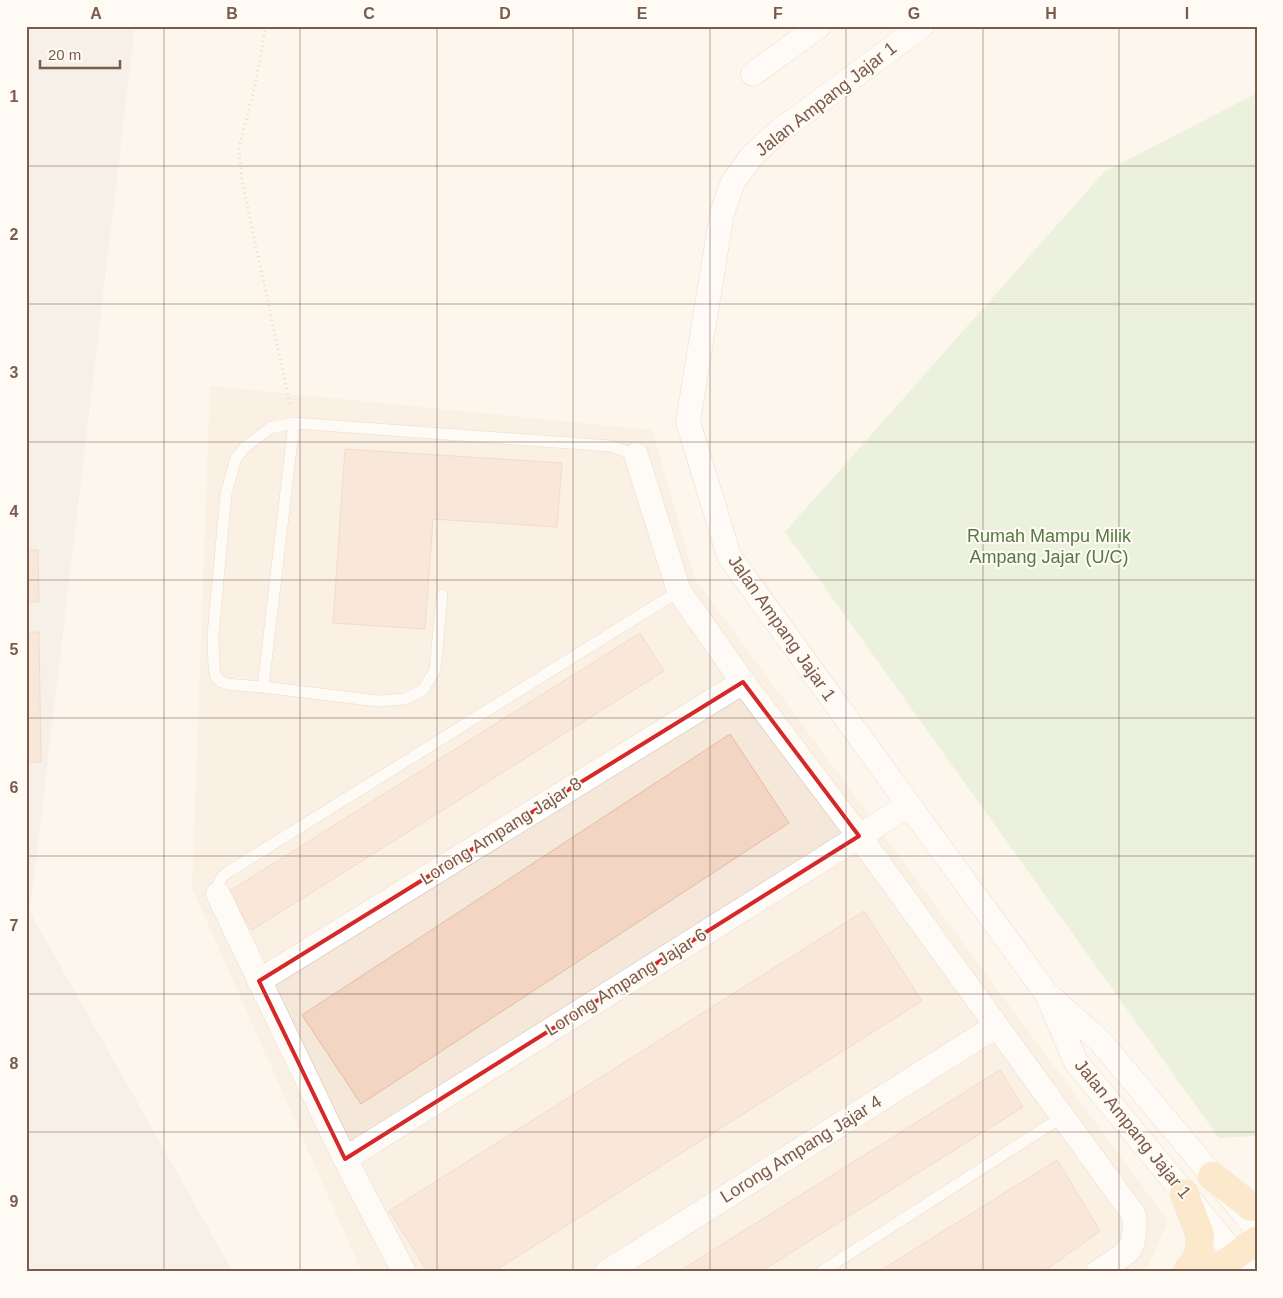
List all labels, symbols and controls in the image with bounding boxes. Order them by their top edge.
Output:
text: A [90,5,102,22]
text: B [226,5,238,22]
text: C [363,5,375,22]
text: D [499,5,511,22]
text: E [637,5,648,22]
text: F [773,5,783,22]
text: G [908,5,920,22]
text: H [1045,5,1057,22]
text: I [1185,5,1189,22]
scale bar [40,38,120,70]
street label: Jalan Ampang Jajar 1 [752,38,900,160]
text: 20 m [48,46,81,63]
text: 1 [10,88,19,105]
text: 2 [10,226,19,243]
text: 3 [10,364,19,381]
text: 4 [10,503,19,520]
park label: Rumah Mampu Milik Ampang Jajar (U/C) [967,526,1132,567]
street label: Jalan Ampang Jajar 1 [724,551,840,705]
text: 5 [10,641,19,658]
street label: Lorong Ampang Jajar 8 [417,773,585,889]
text: 6 [10,779,19,796]
text: 7 [10,917,19,934]
street label: Lorong Ampang Jajar 6 [542,924,710,1040]
text: 8 [10,1055,19,1072]
street label: Jalan Ampang Jajar 1 [1071,1055,1195,1203]
street label: Lorong Ampang Jajar 4 [717,1091,885,1207]
text: 9 [10,1193,19,1210]

